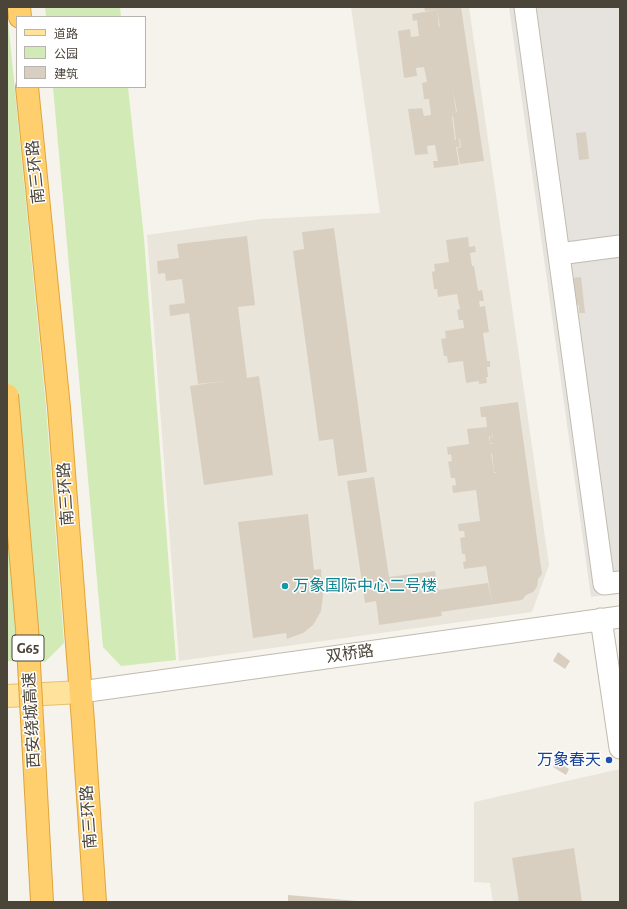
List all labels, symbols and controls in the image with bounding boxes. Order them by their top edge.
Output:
legend [16,16,146,88]
text: 道路 [54,28,78,40]
text: 公园 [54,48,78,60]
text: 建筑 [54,68,78,80]
street label: 南三环路 [23,139,49,205]
street label: 南三环路 [54,461,78,527]
place label: 万象国际中心二号楼 [293,576,437,596]
marker: 万象国际中心二号楼 [280,581,290,591]
road number: G65 [12,635,44,661]
street label: 双桥路 [325,641,375,667]
street label: 西安绕城高速 [20,672,44,768]
place label: 万象春天 [537,750,601,770]
marker: 万象春天 [604,755,614,765]
street label: 南三环路 [77,784,101,850]

